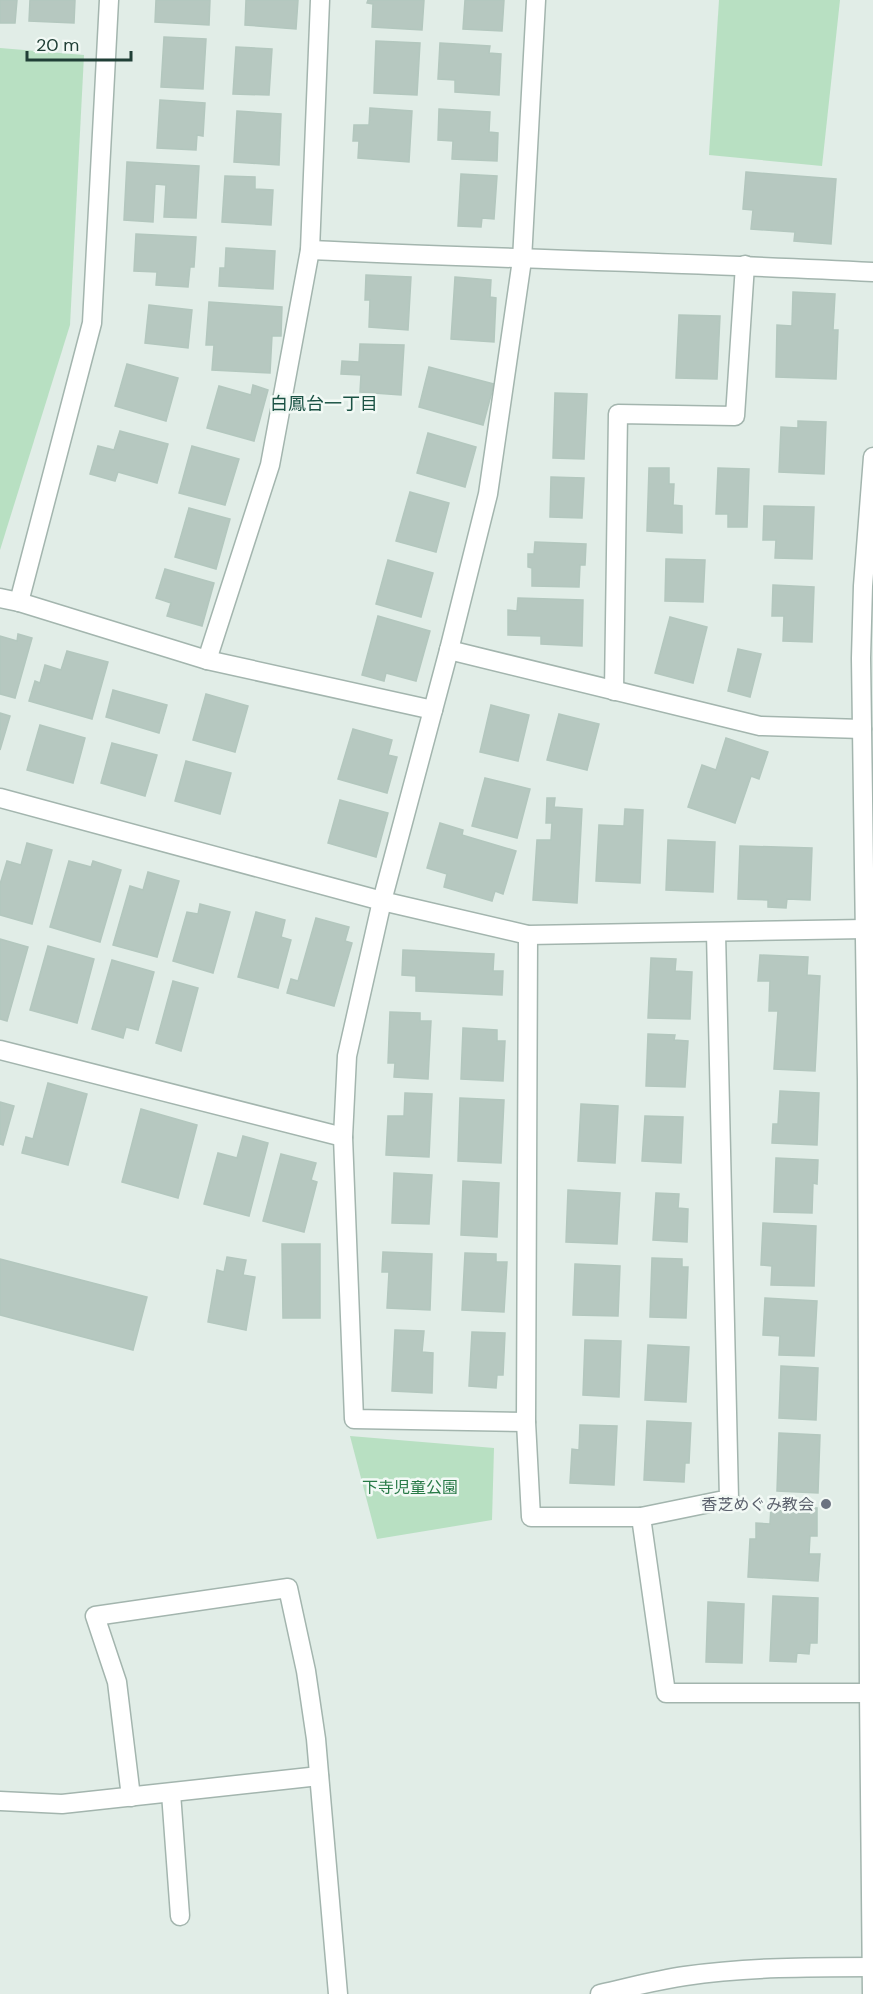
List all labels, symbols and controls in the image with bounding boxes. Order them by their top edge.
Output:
scale bar [27,24,130,62]
text: 20 m [36,33,79,57]
district label: 白鳳台一丁目 [270,392,378,416]
park label: 下寺児童公園 [362,1477,458,1498]
place label: 香芝めぐみ教会 [702,1494,814,1515]
marker: 香芝めぐみ教会 [819,1497,833,1511]

